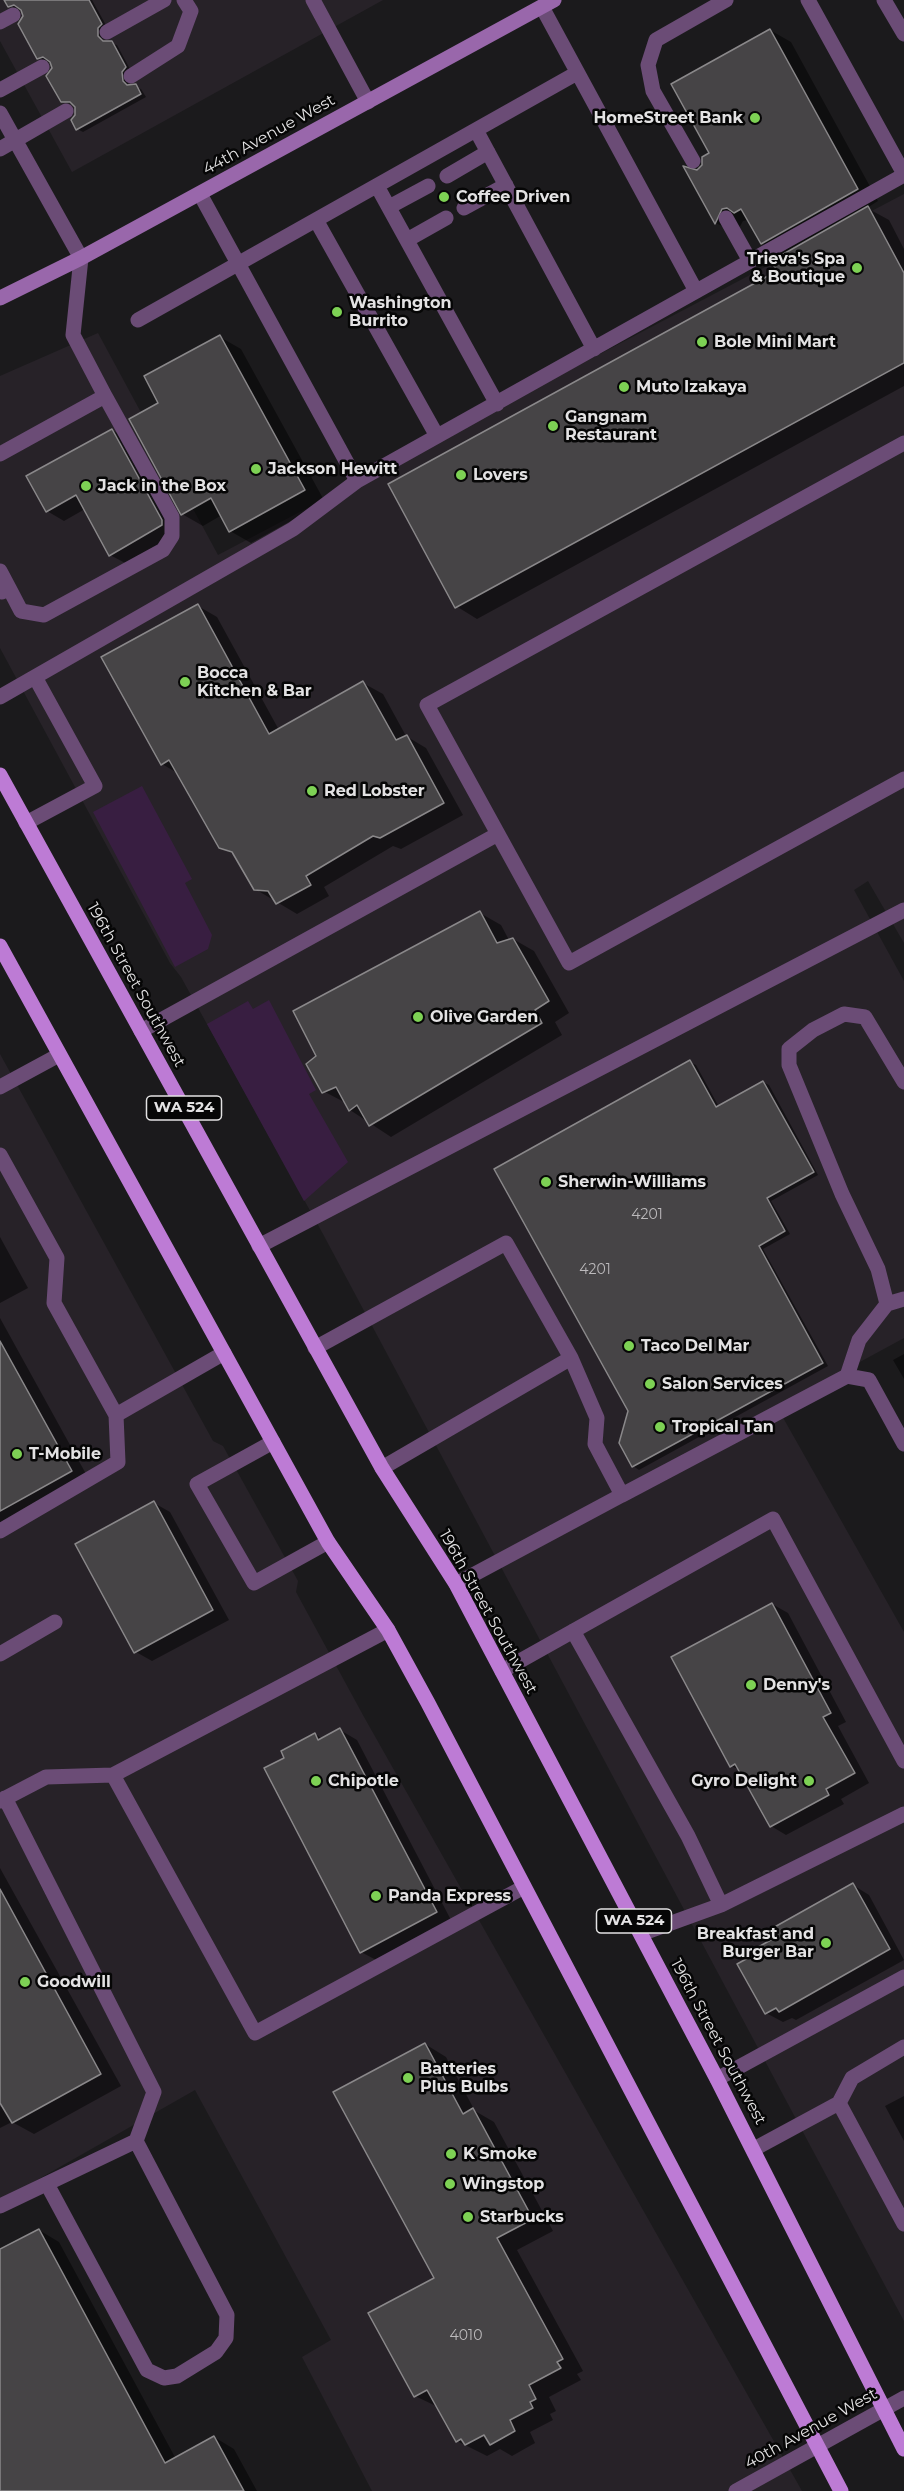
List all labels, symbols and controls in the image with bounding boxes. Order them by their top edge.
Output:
street label: 44th Avenue West [200,91,338,179]
place label: HomeStreet Bank [593,108,743,128]
marker: HomeStreet Bank [748,111,762,125]
place label: Coffee Driven [456,187,570,207]
marker: Coffee Driven [437,190,451,204]
place label: Trieva's Spa & Boutique [747,249,845,287]
marker: Trieva's Spa & Boutique [850,261,864,275]
place label: Washington Burrito [349,293,452,331]
marker: Washington Burrito [330,305,344,319]
place label: Bole Mini Mart [714,332,836,352]
marker: Bole Mini Mart [695,335,709,349]
place label: Muto Izakaya [636,377,747,397]
marker: Muto Izakaya [617,380,631,394]
place label: Gangnam Restaurant [565,407,657,445]
marker: Gangnam Restaurant [546,419,560,433]
place label: Jackson Hewitt [268,459,397,479]
marker: Jackson Hewitt [249,462,263,476]
place label: Lovers [473,465,528,485]
marker: Lovers [454,468,468,482]
place label: Jack in the Box [98,476,226,496]
marker: Jack in the Box [79,479,93,493]
place label: Bocca Kitchen & Bar [197,663,312,701]
marker: Bocca Kitchen & Bar [178,675,192,689]
place label: Red Lobster [324,781,425,801]
marker: Red Lobster [305,784,319,798]
street label: 196th Street Southwest [83,899,189,1071]
place label: Olive Garden [430,1007,538,1027]
marker: Olive Garden [411,1010,425,1024]
road number: WA 524 [146,1096,222,1120]
place label: Sherwin-Williams [558,1172,706,1192]
marker: Sherwin-Williams [539,1175,553,1189]
house number: 4201 [631,1207,663,1223]
house number: 4201 [579,1262,611,1278]
place label: Taco Del Mar [641,1336,749,1356]
marker: Taco Del Mar [622,1339,636,1353]
place label: Salon Services [662,1374,783,1394]
marker: Salon Services [643,1377,657,1391]
place label: Tropical Tan [672,1417,774,1437]
marker: Tropical Tan [653,1420,667,1434]
place label: T-Mobile [29,1444,101,1464]
marker: T-Mobile [10,1447,24,1461]
street label: 196th Street Southwest [435,1526,541,1698]
place label: Denny's [763,1675,830,1695]
marker: Denny's [744,1678,758,1692]
place label: Chipotle [328,1771,399,1791]
place label: Gyro Delight [691,1771,797,1791]
marker: Chipotle [309,1774,323,1788]
marker: Gyro Delight [802,1774,816,1788]
place label: Panda Express [388,1886,511,1906]
marker: Panda Express [369,1889,383,1903]
road number: WA 524 [596,1909,672,1933]
place label: Breakfast and Burger Bar [697,1924,814,1962]
marker: Breakfast and Burger Bar [819,1936,833,1950]
street label: 196th Street Southwest [666,1956,770,2128]
place label: Goodwill [37,1972,111,1992]
marker: Goodwill [18,1975,32,1989]
place label: Batteries Plus Bulbs [420,2059,508,2097]
marker: Batteries Plus Bulbs [401,2071,415,2085]
place label: K Smoke [463,2144,537,2164]
marker: K Smoke [444,2147,458,2161]
place label: Wingstop [462,2174,544,2194]
marker: Wingstop [443,2177,457,2191]
place label: Starbucks [480,2207,564,2227]
marker: Starbucks [461,2210,475,2224]
house number: 4010 [450,2328,482,2344]
street label: 40th Avenue West [742,2385,880,2473]

